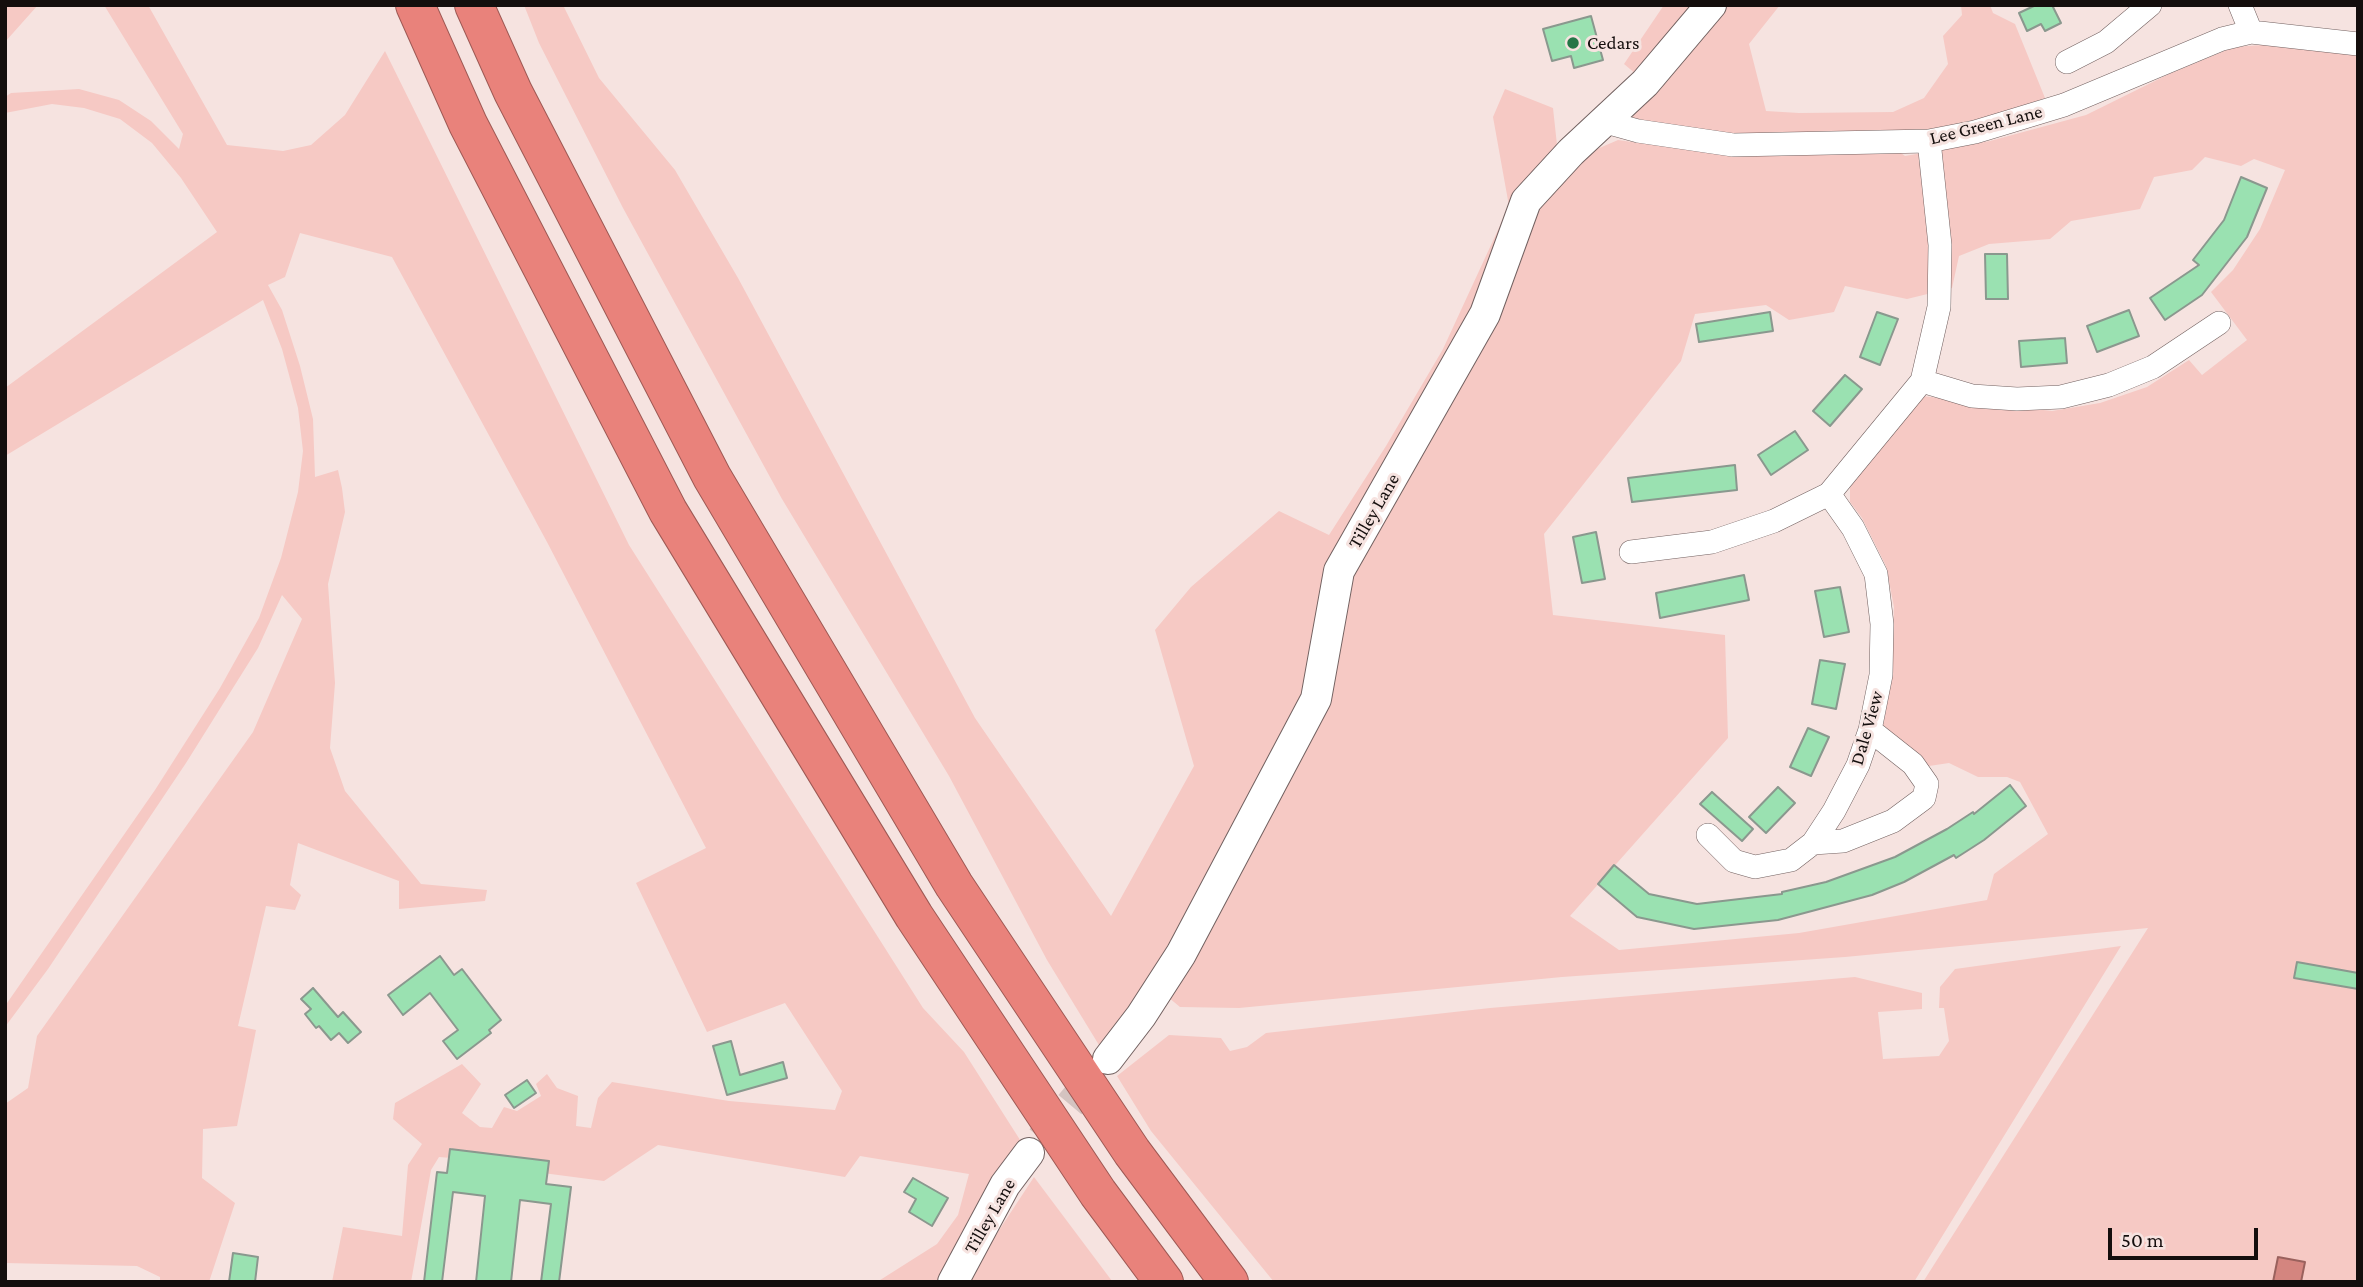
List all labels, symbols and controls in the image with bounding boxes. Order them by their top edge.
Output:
place label: Cedars [1587,32,1639,54]
marker: Cedars [1565,35,1581,51]
street label: Lee Green Lane [1927,100,2045,150]
street label: Tilley Lane [1343,469,1405,553]
street label: Dale View [1846,688,1888,768]
street label: Tilley Lane [959,1174,1021,1258]
scale bar [2111,1214,2262,1258]
text: 50 m [2121,1228,2164,1252]

